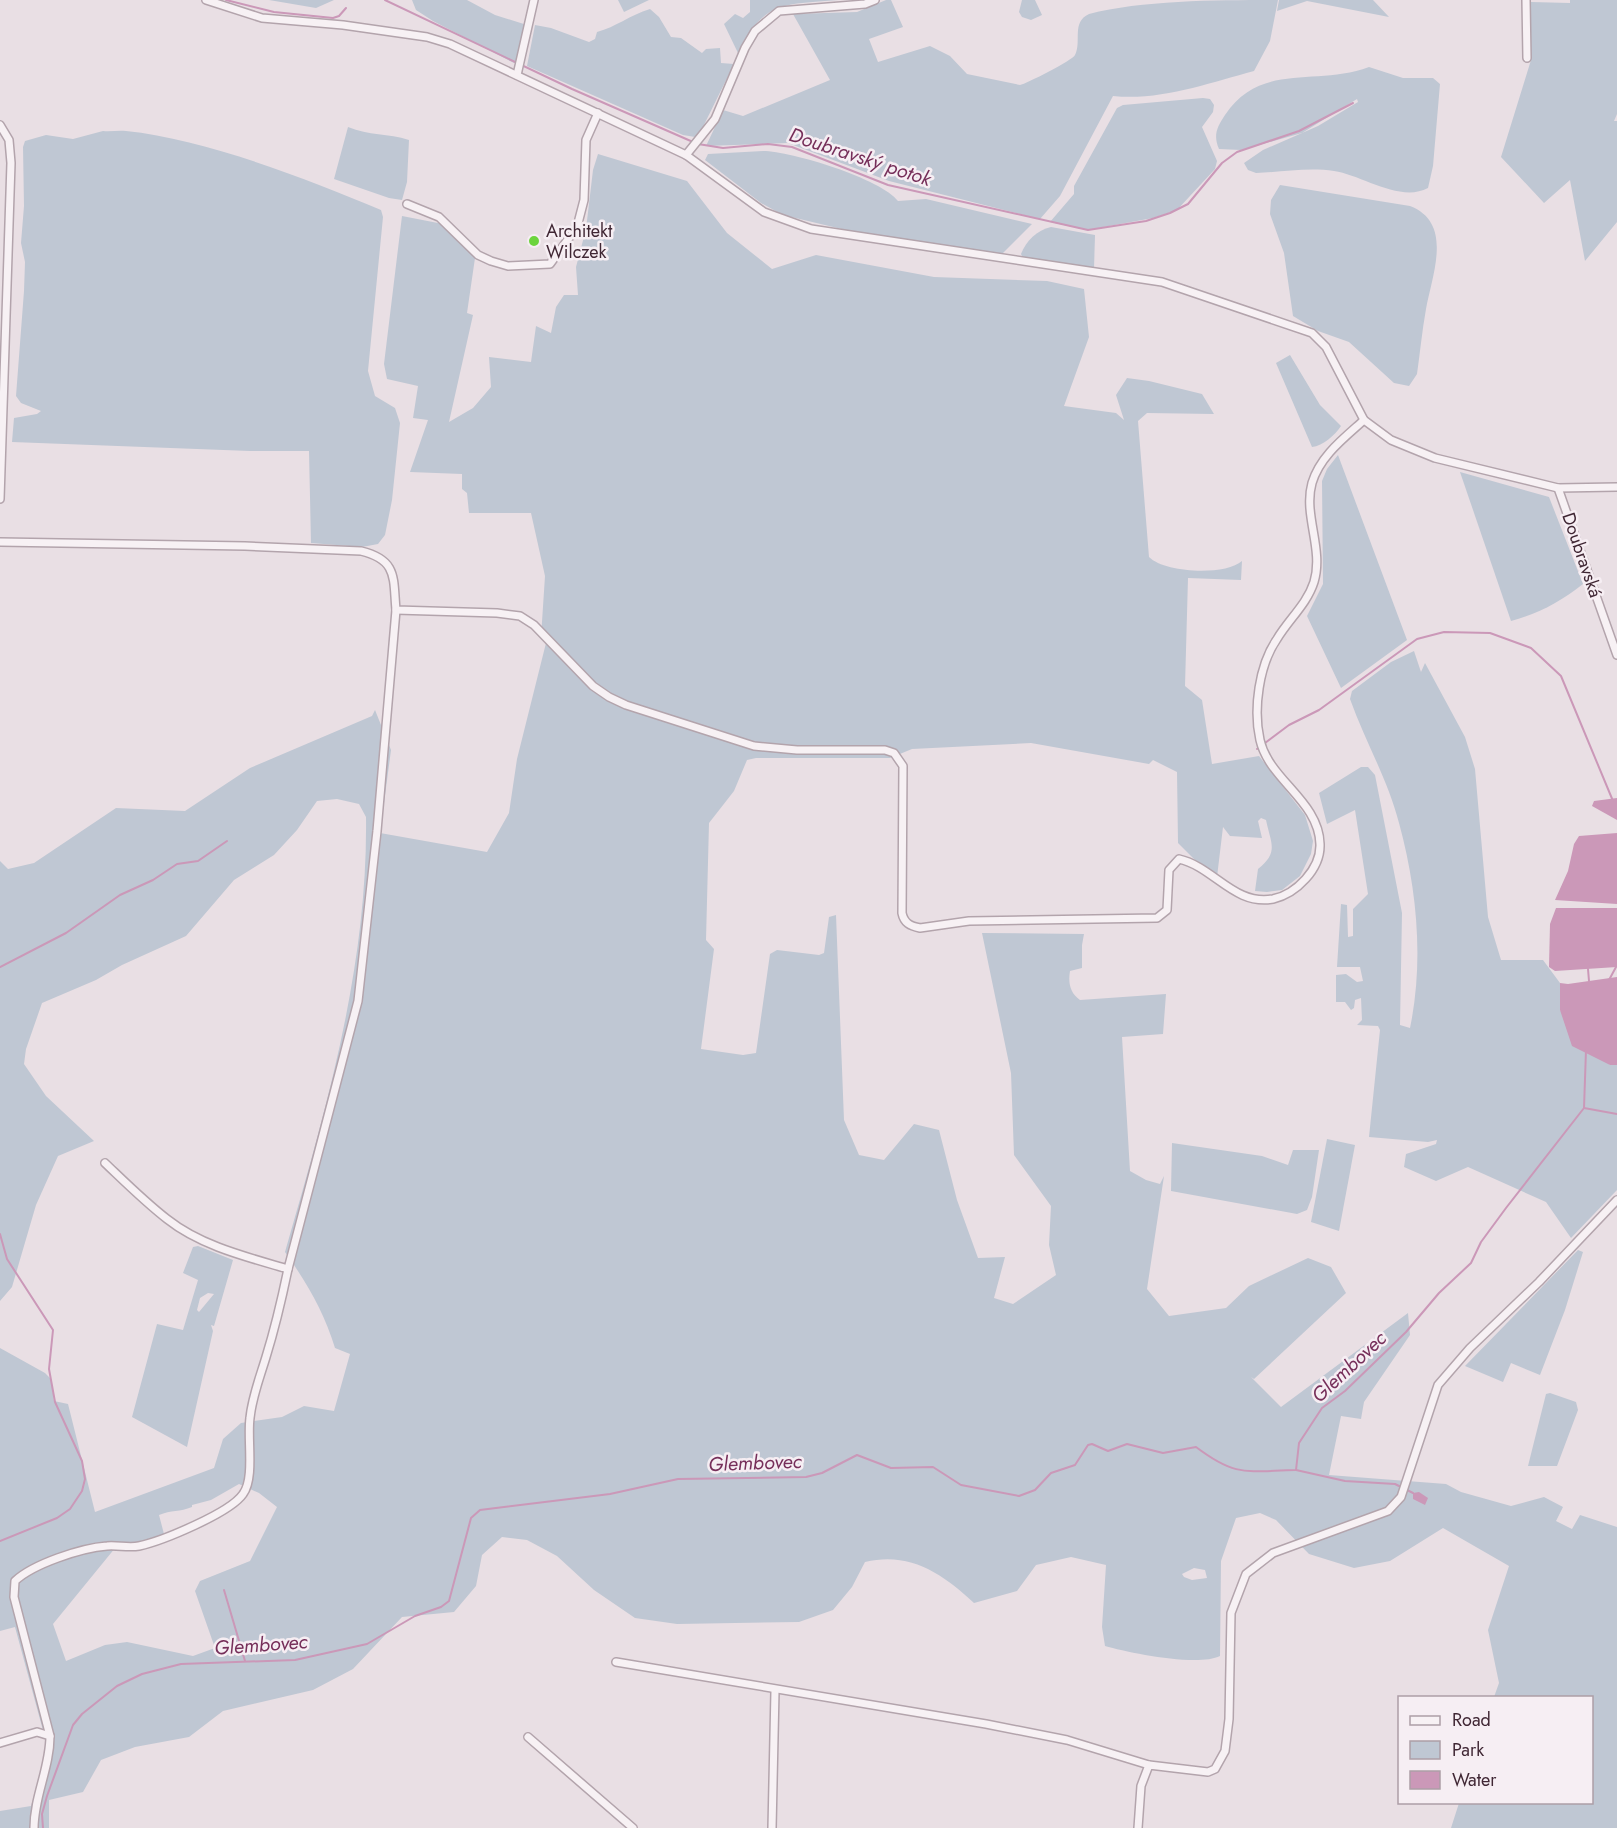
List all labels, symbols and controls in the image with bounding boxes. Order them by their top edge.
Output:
water label: Doubravský potok [785,120,936,194]
place label: Architekt Wilczek [546,218,613,265]
marker: Architekt Wilczek [527,234,541,248]
street label: Doubravská [1555,509,1609,601]
water label: Glembovec [1305,1324,1394,1409]
water label: Glembovec [708,1447,803,1479]
water label: Glembovec [213,1627,309,1663]
legend [1398,1696,1593,1804]
text: Road [1452,1707,1491,1733]
text: Park [1452,1737,1484,1763]
text: Water [1452,1767,1497,1793]

